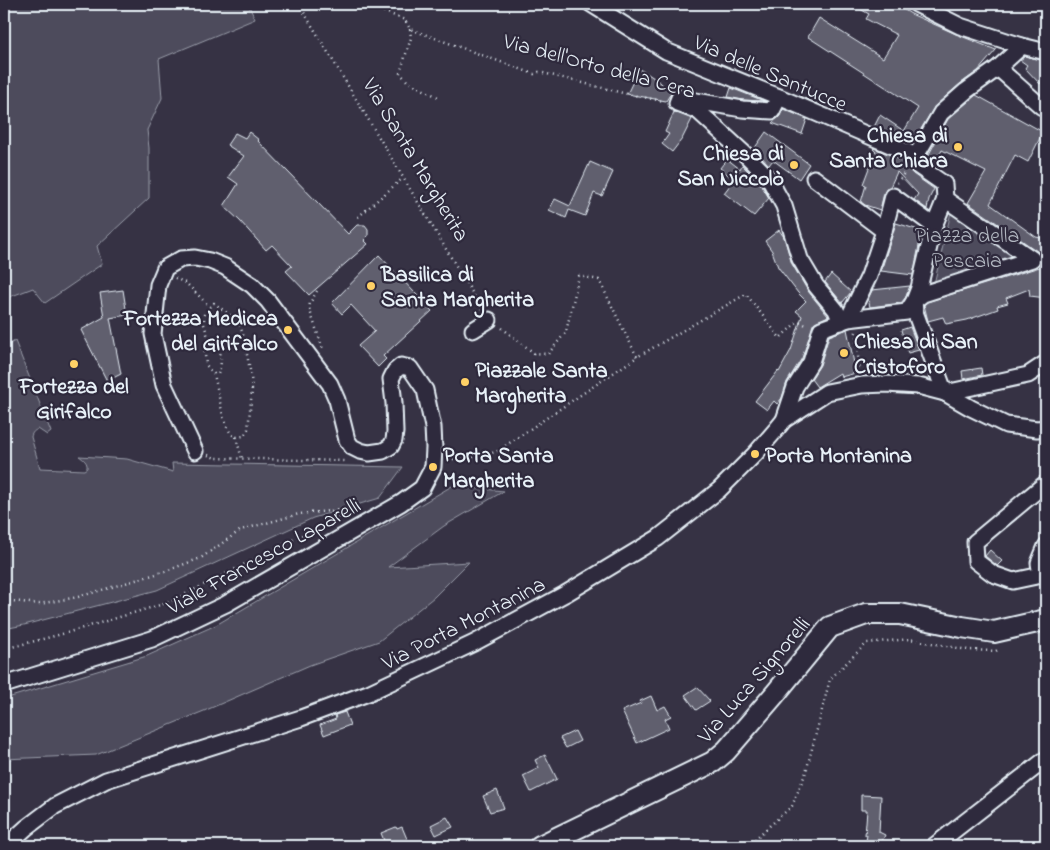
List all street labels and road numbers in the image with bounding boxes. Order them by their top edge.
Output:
street label: Via dell'Orto della Cera [499,27,699,109]
street label: Via delle Santucce [687,28,852,122]
street label: Via Santa Margherita [351,72,476,249]
street label: Viale Francesco Laparelli [161,491,367,625]
street label: Via Porta Montanina [376,570,552,680]
street label: Via Luca Signorelli [690,611,820,753]

